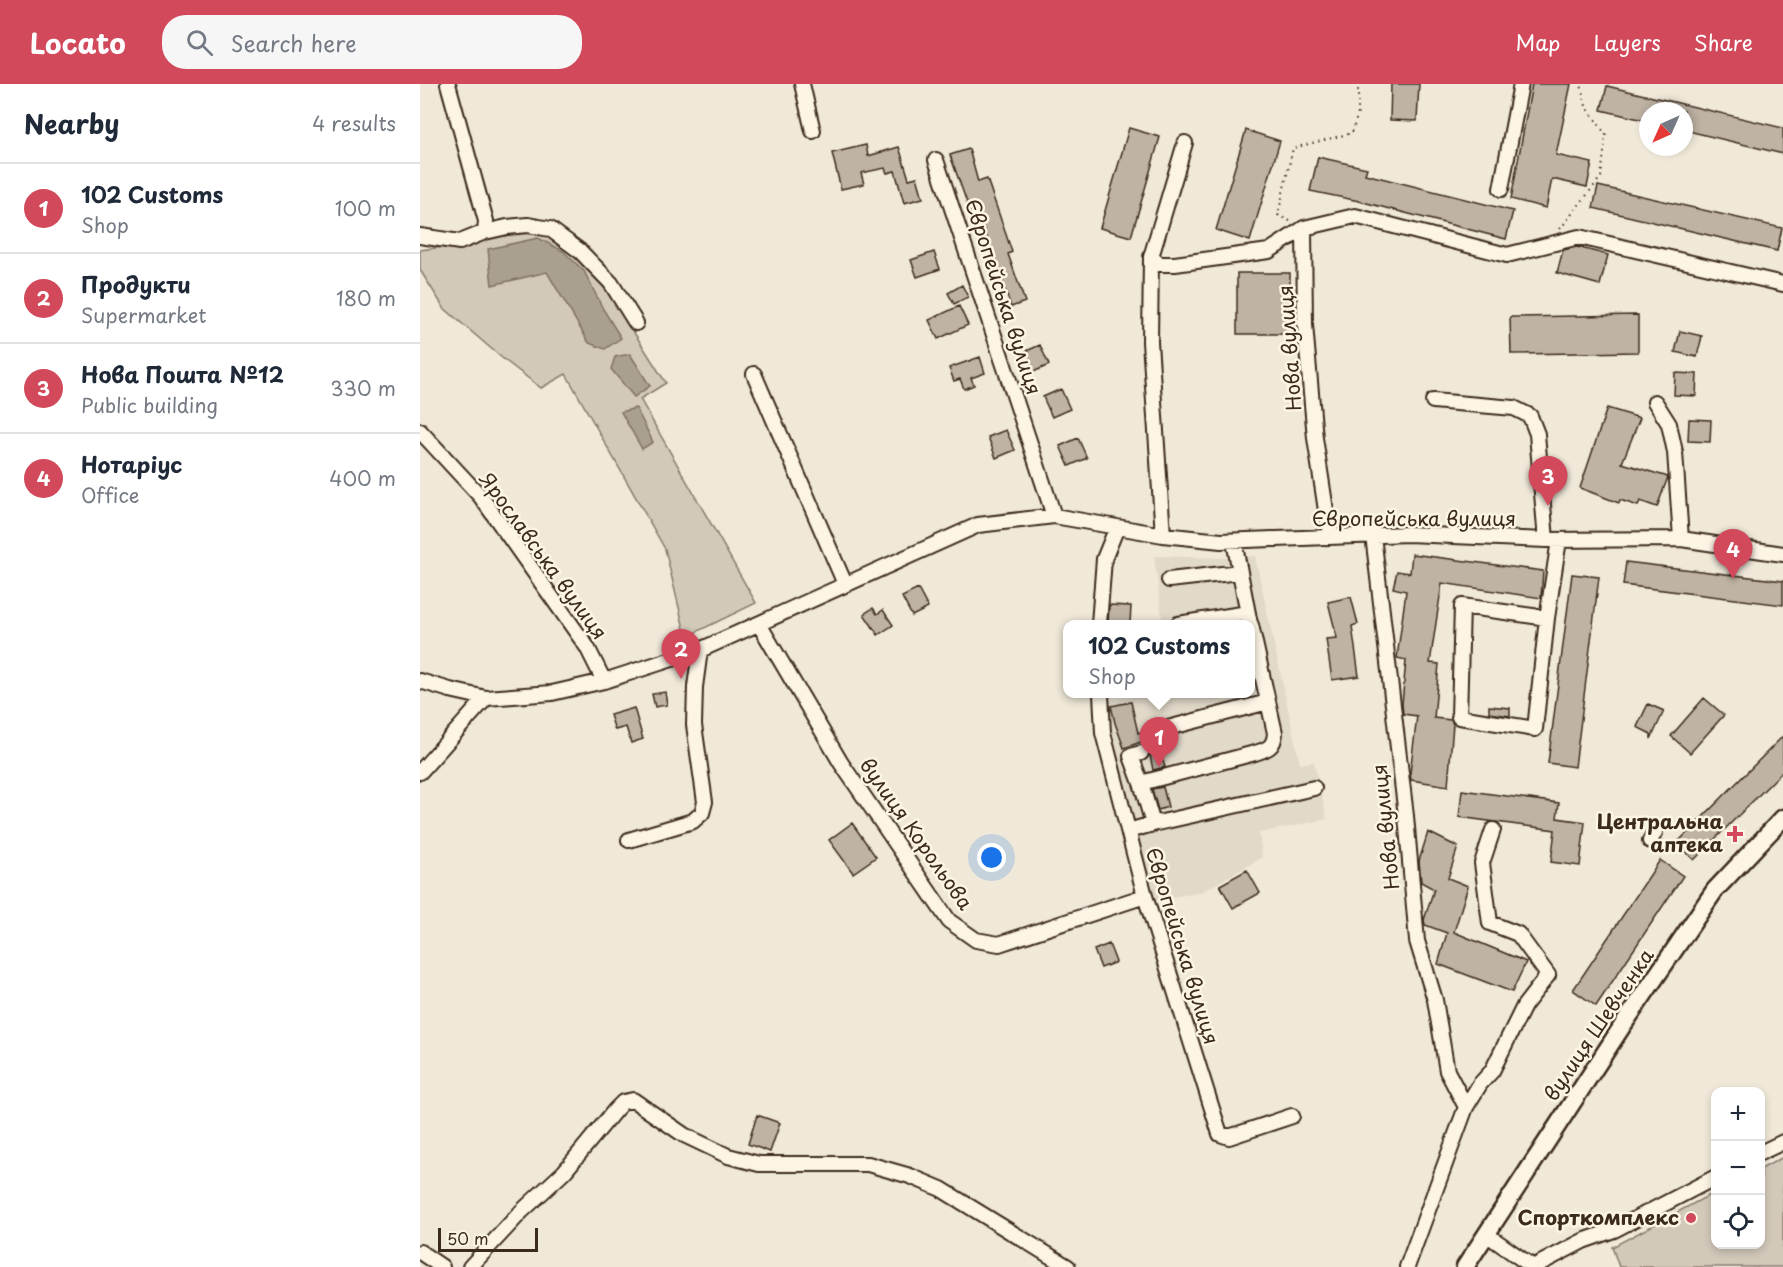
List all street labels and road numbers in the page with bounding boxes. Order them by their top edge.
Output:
street label: Європейська вулиця [958,195,1050,398]
street label: Нова вулиця [1270,284,1308,412]
street label: Ярославська вулиця [472,465,615,645]
street label: Європейська вулиця [1312,503,1516,533]
street label: вулиця Корольова [853,751,981,916]
street label: Нова вулиця [1363,763,1407,891]
street label: Європейська вулиця [1139,844,1227,1048]
street label: вулиця Шевченка [1536,942,1661,1107]

